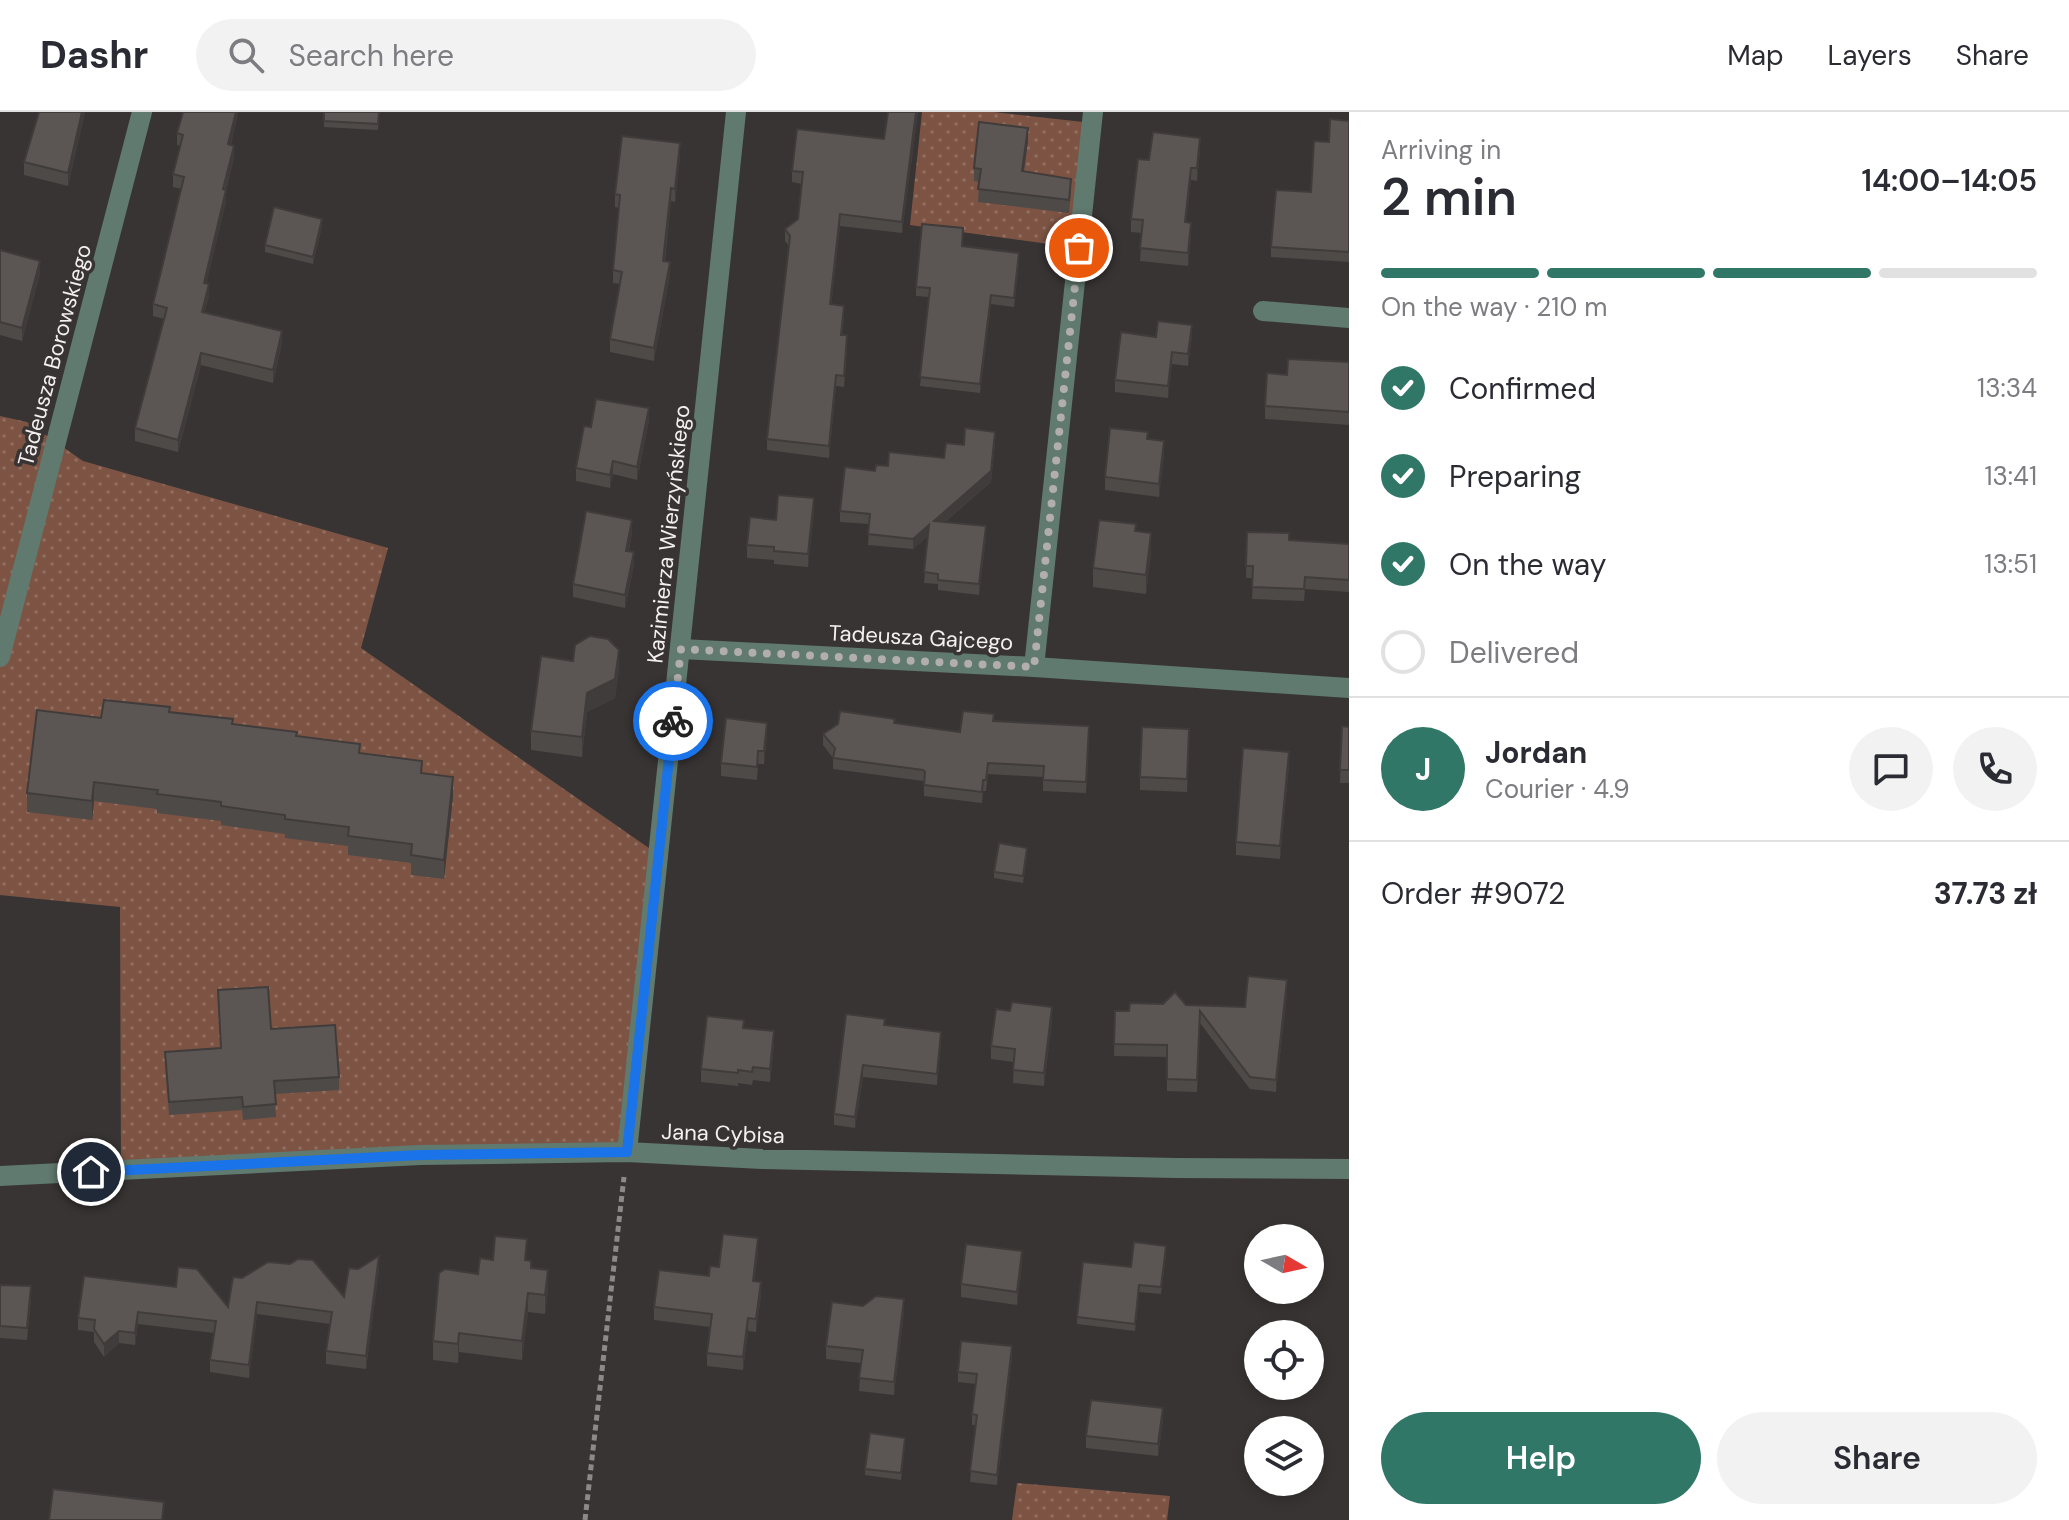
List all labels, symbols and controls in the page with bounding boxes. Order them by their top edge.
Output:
search box [196,19,756,91]
text: Dashr [40,30,148,80]
icon: search [224,33,268,77]
text: Search here [288,36,454,75]
text: Map [1727,37,1784,74]
text: Layers [1828,37,1912,74]
text: Share [1956,37,2029,74]
text: Arriving in [1381,133,1501,167]
text: 14:00–14:05 [1862,161,2037,200]
text: 2 min [1381,163,1517,231]
pin [1045,214,1113,282]
icon: bag [1057,226,1101,270]
street label: Tadeusza Borowskiego [11,241,98,469]
text: On the way · 210 m [1381,290,1607,324]
icon: check [1381,366,1425,410]
text: Confirmed [1449,369,1596,408]
text: 13:34 [1977,371,2037,405]
street label: Kazimierza Wierzyńskiego [640,403,697,665]
icon: check [1381,454,1425,498]
text: Preparing [1449,457,1581,496]
text: 13:41 [1984,459,2037,493]
icon: check [1381,542,1425,586]
text: On the way [1449,545,1606,584]
text: 13:51 [1984,547,2037,581]
street label: Tadeusza Gajcego [828,618,1014,657]
text: Delivered [1449,633,1579,672]
courier [633,681,713,761]
icon: bike [651,699,695,743]
button: chat [1849,727,1933,811]
button: phone [1953,727,2037,811]
text: Jordan [1485,733,1587,772]
text: J [1415,750,1431,789]
text: Courier · 4.9 [1485,772,1630,806]
text: Order #9072 [1381,874,1565,913]
text: 37.73 zł [1934,874,2037,913]
street label: Jana Cybisa [661,1117,785,1150]
pin [57,1138,125,1206]
icon: home [69,1150,113,1194]
north arrow [1244,1224,1324,1304]
map controls [1244,1224,1324,1496]
button: locate [1244,1320,1324,1400]
button: Help [1381,1412,1701,1504]
button: Share [1717,1412,2037,1504]
button: layers [1244,1416,1324,1496]

